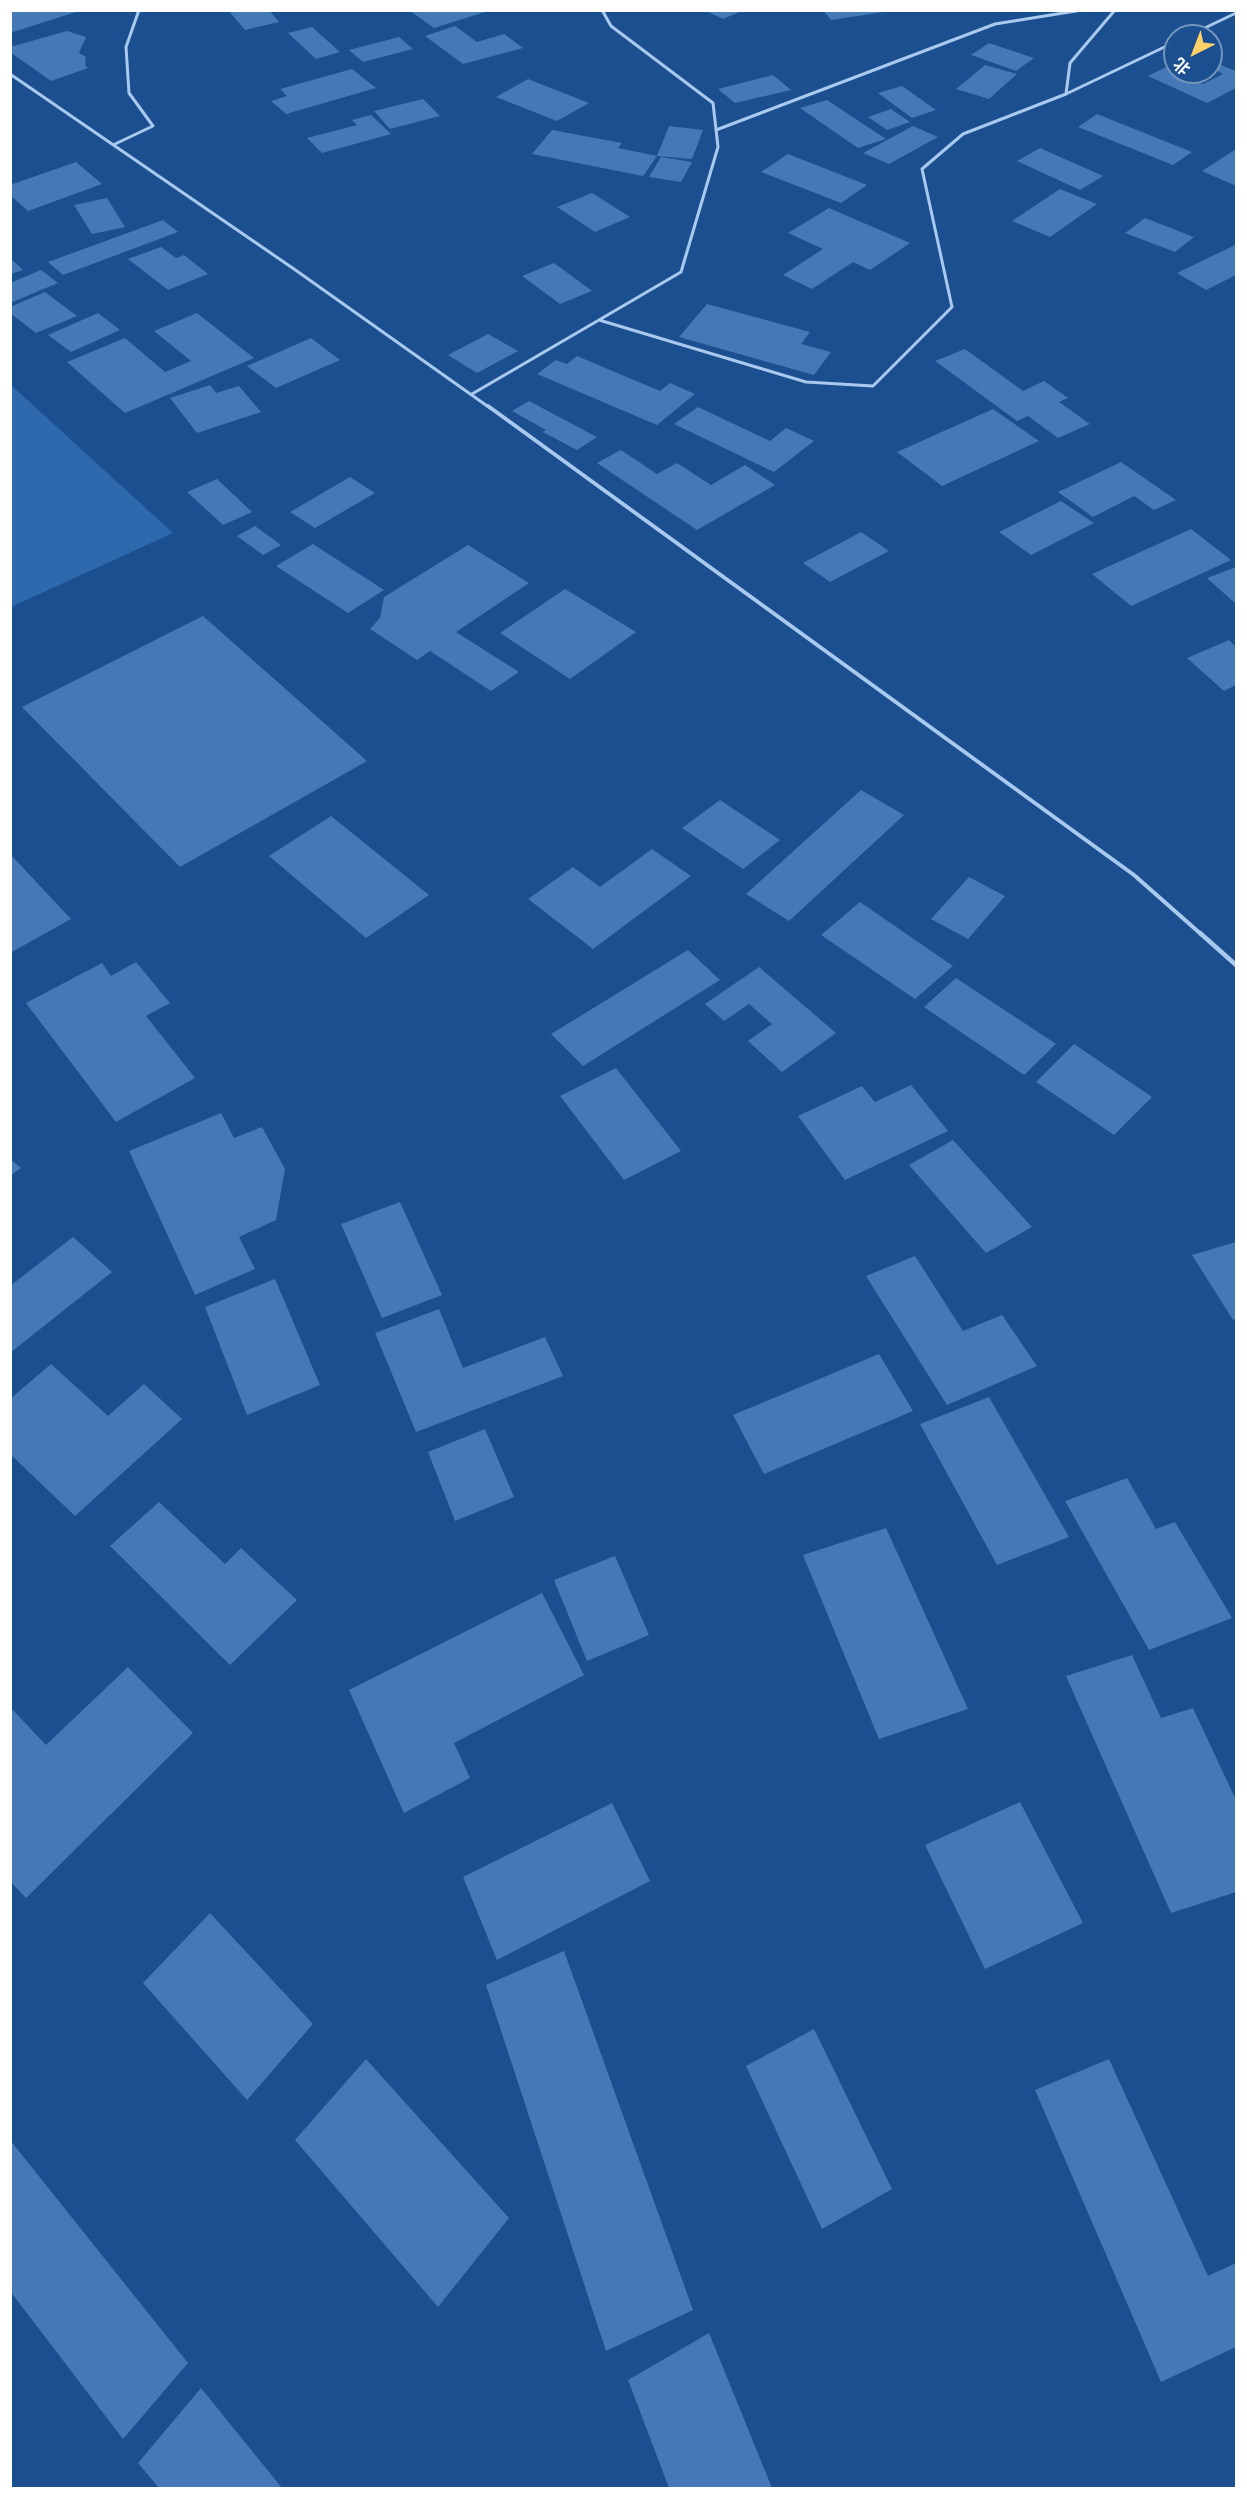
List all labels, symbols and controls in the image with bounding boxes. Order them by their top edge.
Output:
north arrow [1163,24,1223,84]
text: 北 [1170,54,1194,79]

